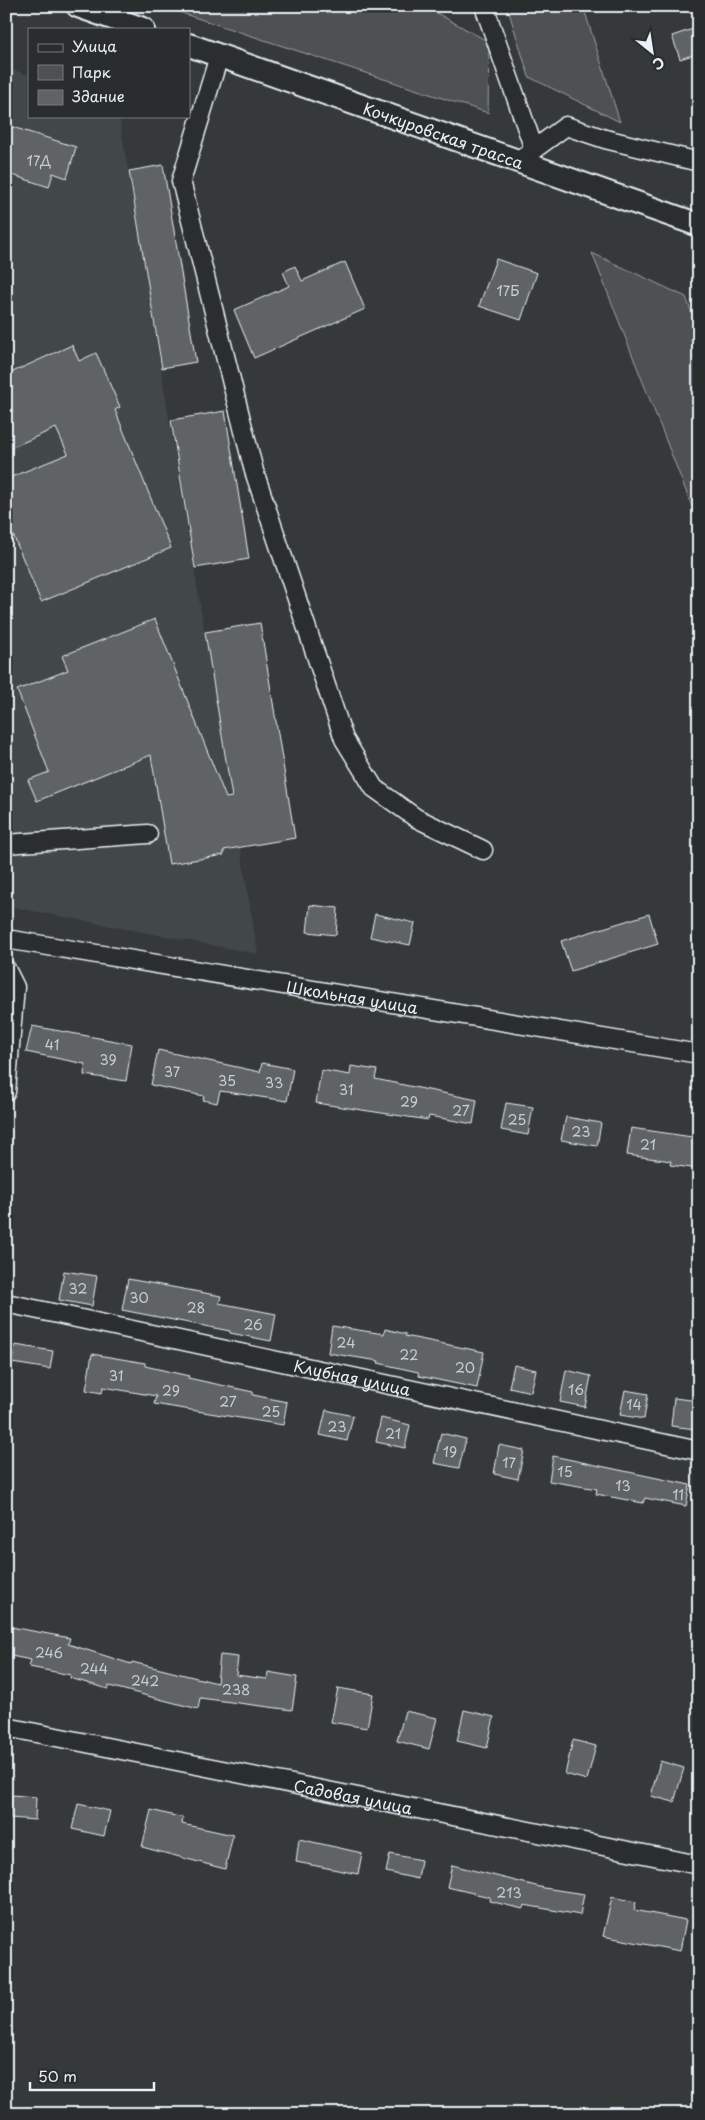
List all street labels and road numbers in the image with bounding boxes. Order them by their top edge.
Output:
street label: Кочкуровская трасса [360,96,527,174]
street label: Школьная улица [285,974,420,1019]
street label: Клубная улица [292,1353,413,1401]
street label: Садовая улица [292,1773,415,1820]

